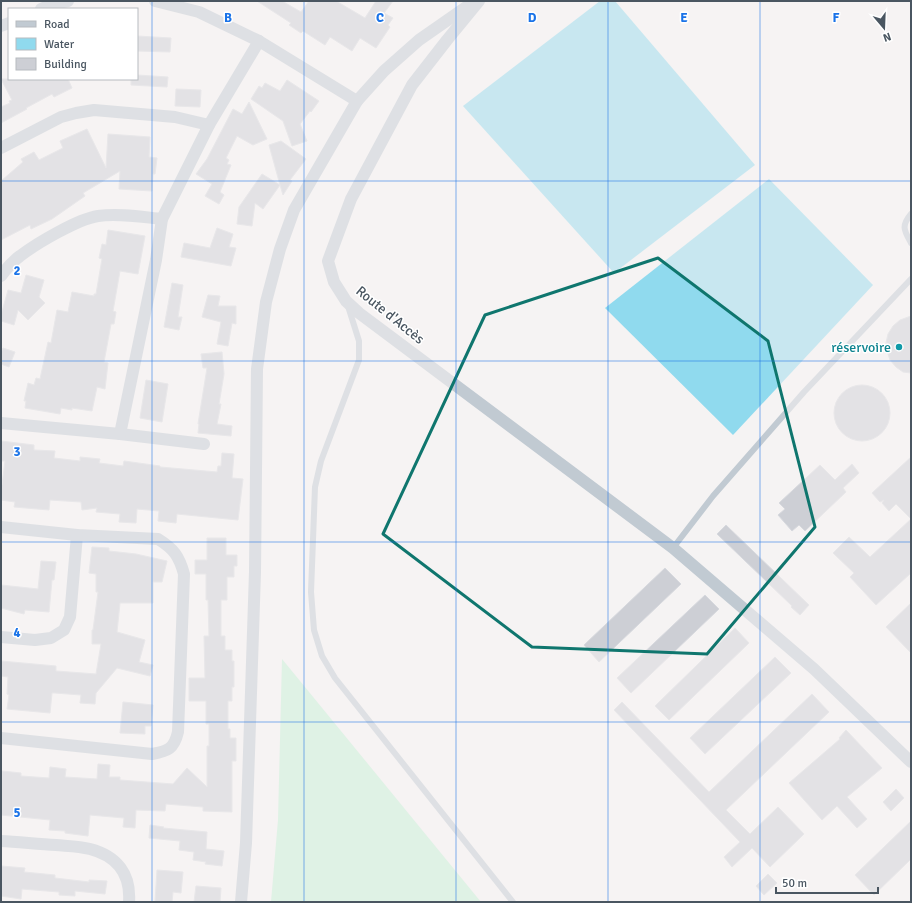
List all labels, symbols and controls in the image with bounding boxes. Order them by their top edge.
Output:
legend [8,8,138,80]
north arrow [864,8,904,48]
text: B [224,10,232,26]
text: C [376,10,384,26]
text: D [528,10,537,26]
text: E [680,10,688,26]
text: F [833,10,840,26]
text: Road [44,17,70,32]
text: N [881,30,893,44]
text: Water [44,37,75,52]
text: Building [44,57,87,72]
text: 2 [13,263,21,279]
street label: Route d'Accès [352,282,428,348]
place label: réservoire [831,339,891,356]
marker: réservoire [894,342,904,352]
text: 3 [13,444,21,460]
text: 4 [13,625,21,641]
text: 5 [13,805,21,821]
scale bar [776,869,878,895]
text: 50 m [782,876,807,891]

